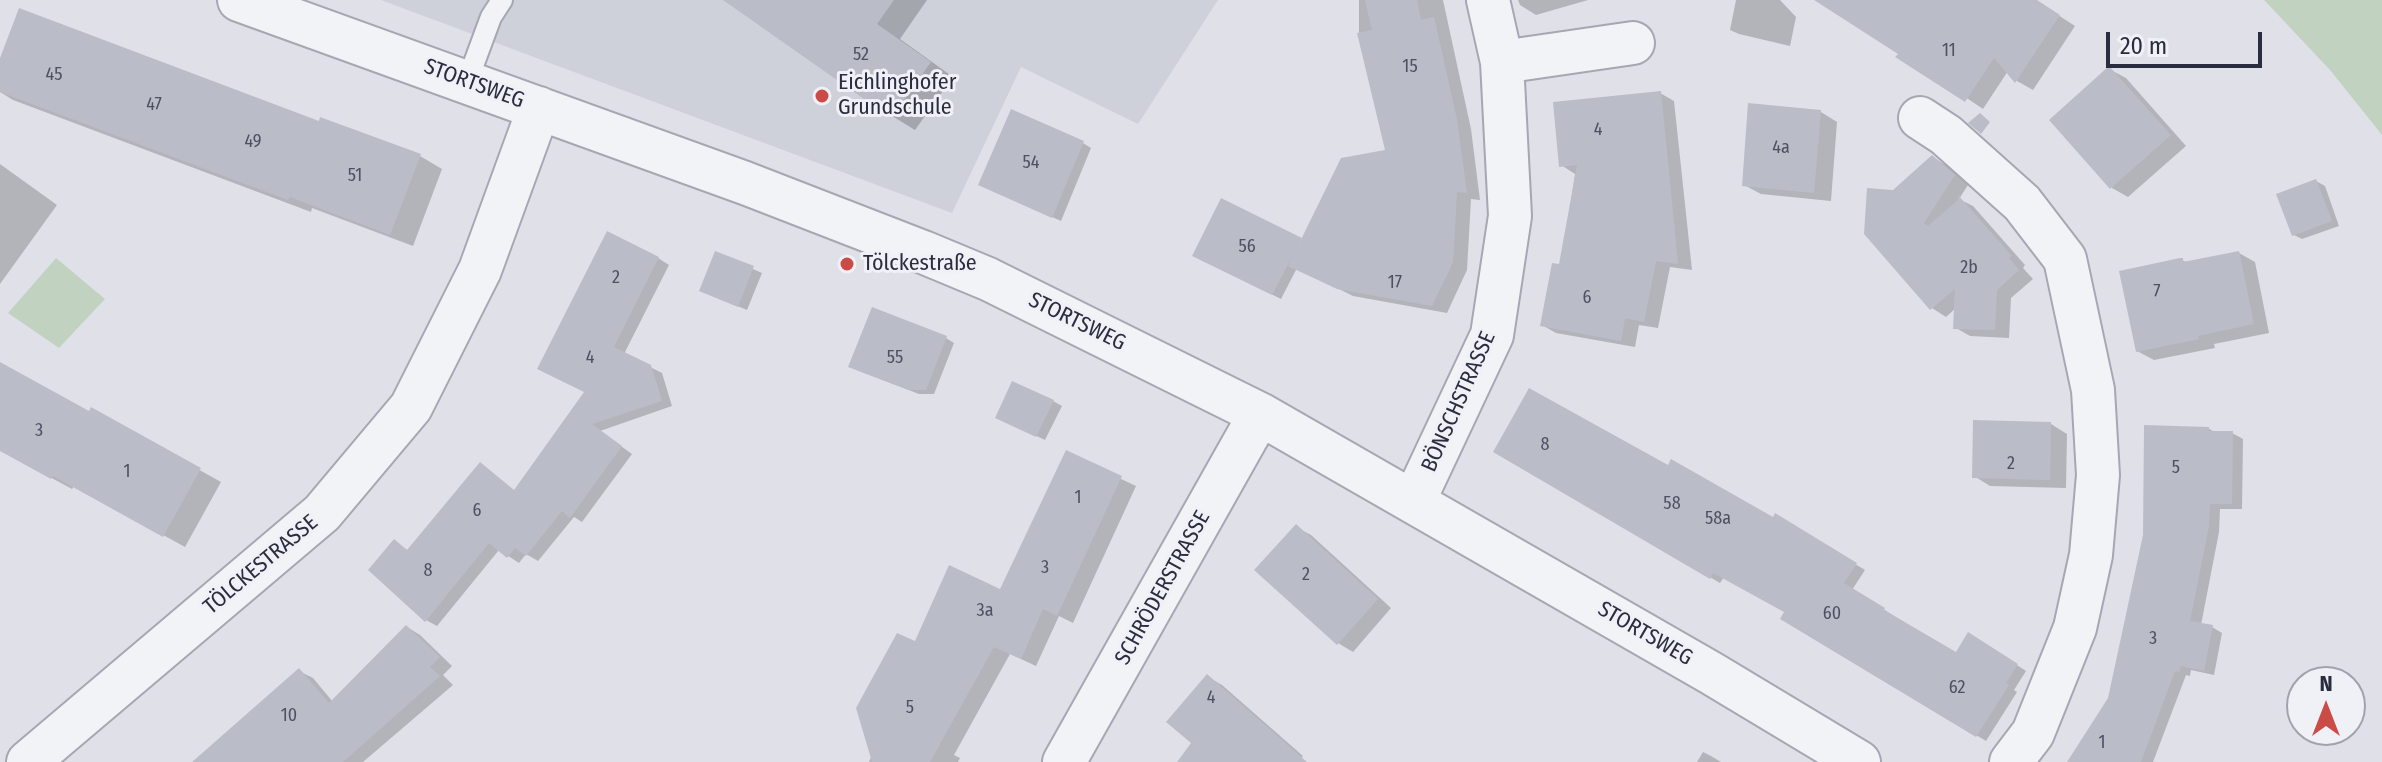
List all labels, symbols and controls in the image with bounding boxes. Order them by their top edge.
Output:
scale bar [2110,16,2266,66]
text: 20 m [2120,32,2167,60]
house number: 11 [1942,40,1956,62]
house number: 52 [853,44,869,66]
street label: STORTSWEG [420,54,528,114]
house number: 15 [1402,56,1418,78]
house number: 45 [46,64,62,86]
place label: Eichlinghofer Grundschule [838,70,956,122]
marker: Eichlinghofer Grundschule [813,87,831,105]
house number: 47 [146,94,162,116]
house number: 4 [1594,119,1602,141]
house number: 49 [244,131,262,153]
house number: 4a [1772,137,1790,159]
house number: 54 [1023,152,1039,174]
house number: 51 [348,165,362,187]
house number: 56 [1238,236,1256,258]
place label: Tölckestraße [863,251,977,277]
marker: Tölckestraße [838,255,856,273]
house number: 2b [1960,257,1978,279]
house number: 2 [612,267,620,289]
house number: 17 [1388,272,1402,294]
house number: 7 [2153,281,2161,303]
street label: STORTSWEG [1024,287,1130,357]
house number: 6 [1583,287,1591,309]
street label: BÖNSCHSTRASSE [1416,328,1502,476]
house number: 4 [586,347,594,369]
house number: 55 [887,347,903,369]
house number: 3 [35,420,43,442]
house number: 8 [1541,434,1549,456]
house number: 2 [2007,453,2015,475]
house number: 5 [2172,457,2180,479]
house number: 1 [123,461,131,483]
house number: 1 [1074,487,1082,509]
house number: 58 [1663,493,1681,515]
house number: 6 [473,500,481,522]
street label: SCHRÖDERSTRASSE [1110,506,1216,670]
house number: 58a [1705,508,1731,530]
street label: TÖLCKESTRASSE [199,510,323,620]
house number: 3 [1041,557,1049,579]
house number: 8 [424,560,432,582]
house number: 2 [1302,564,1310,586]
street label: STORTSWEG [1593,596,1697,672]
house number: 3a [977,600,993,622]
house number: 60 [1823,603,1841,625]
house number: 3 [2149,628,2157,650]
north arrow [2286,666,2366,746]
text: N [2319,670,2333,697]
house number: 62 [1949,677,1965,699]
house number: 4 [1207,687,1215,709]
house number: 5 [906,697,914,719]
house number: 10 [281,705,297,727]
house number: 1 [2098,732,2106,754]

